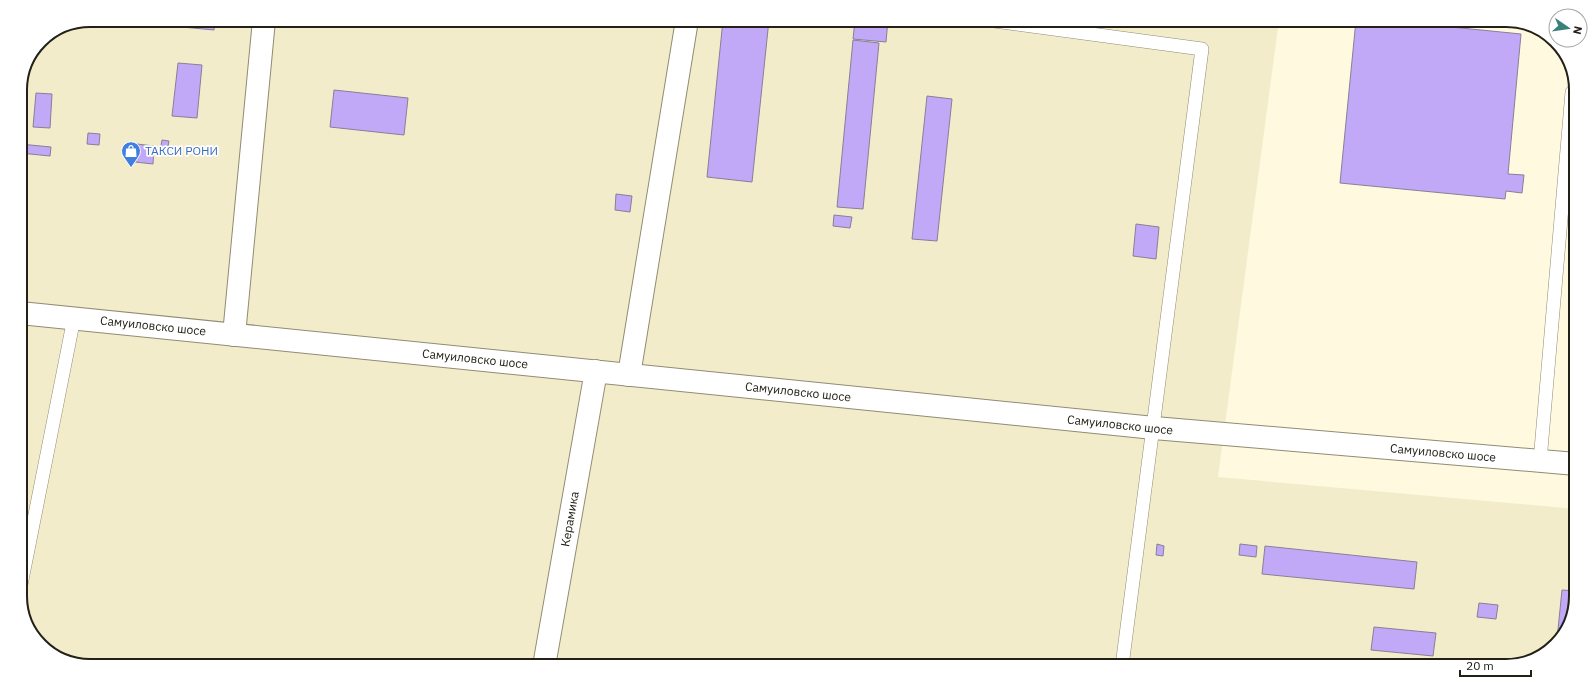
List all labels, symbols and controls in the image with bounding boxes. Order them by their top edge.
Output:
north arrow [1548,8,1588,48]
text: N [1570,25,1585,36]
shop icon: ТАКСИ РОНИ [120,140,142,168]
place label: ТАКСИ РОНИ [145,143,218,158]
street label: Самуиловско шосе [99,312,207,339]
street label: Самуиловско шосе [421,345,529,372]
street label: Самуиловско шосе [744,378,852,405]
street label: Самуиловско шосе [1066,411,1174,438]
street label: Самуиловско шосе [1389,440,1497,465]
street label: Керамика [557,490,582,548]
scale bar [1460,652,1531,678]
text: 20 m [1466,658,1494,673]

